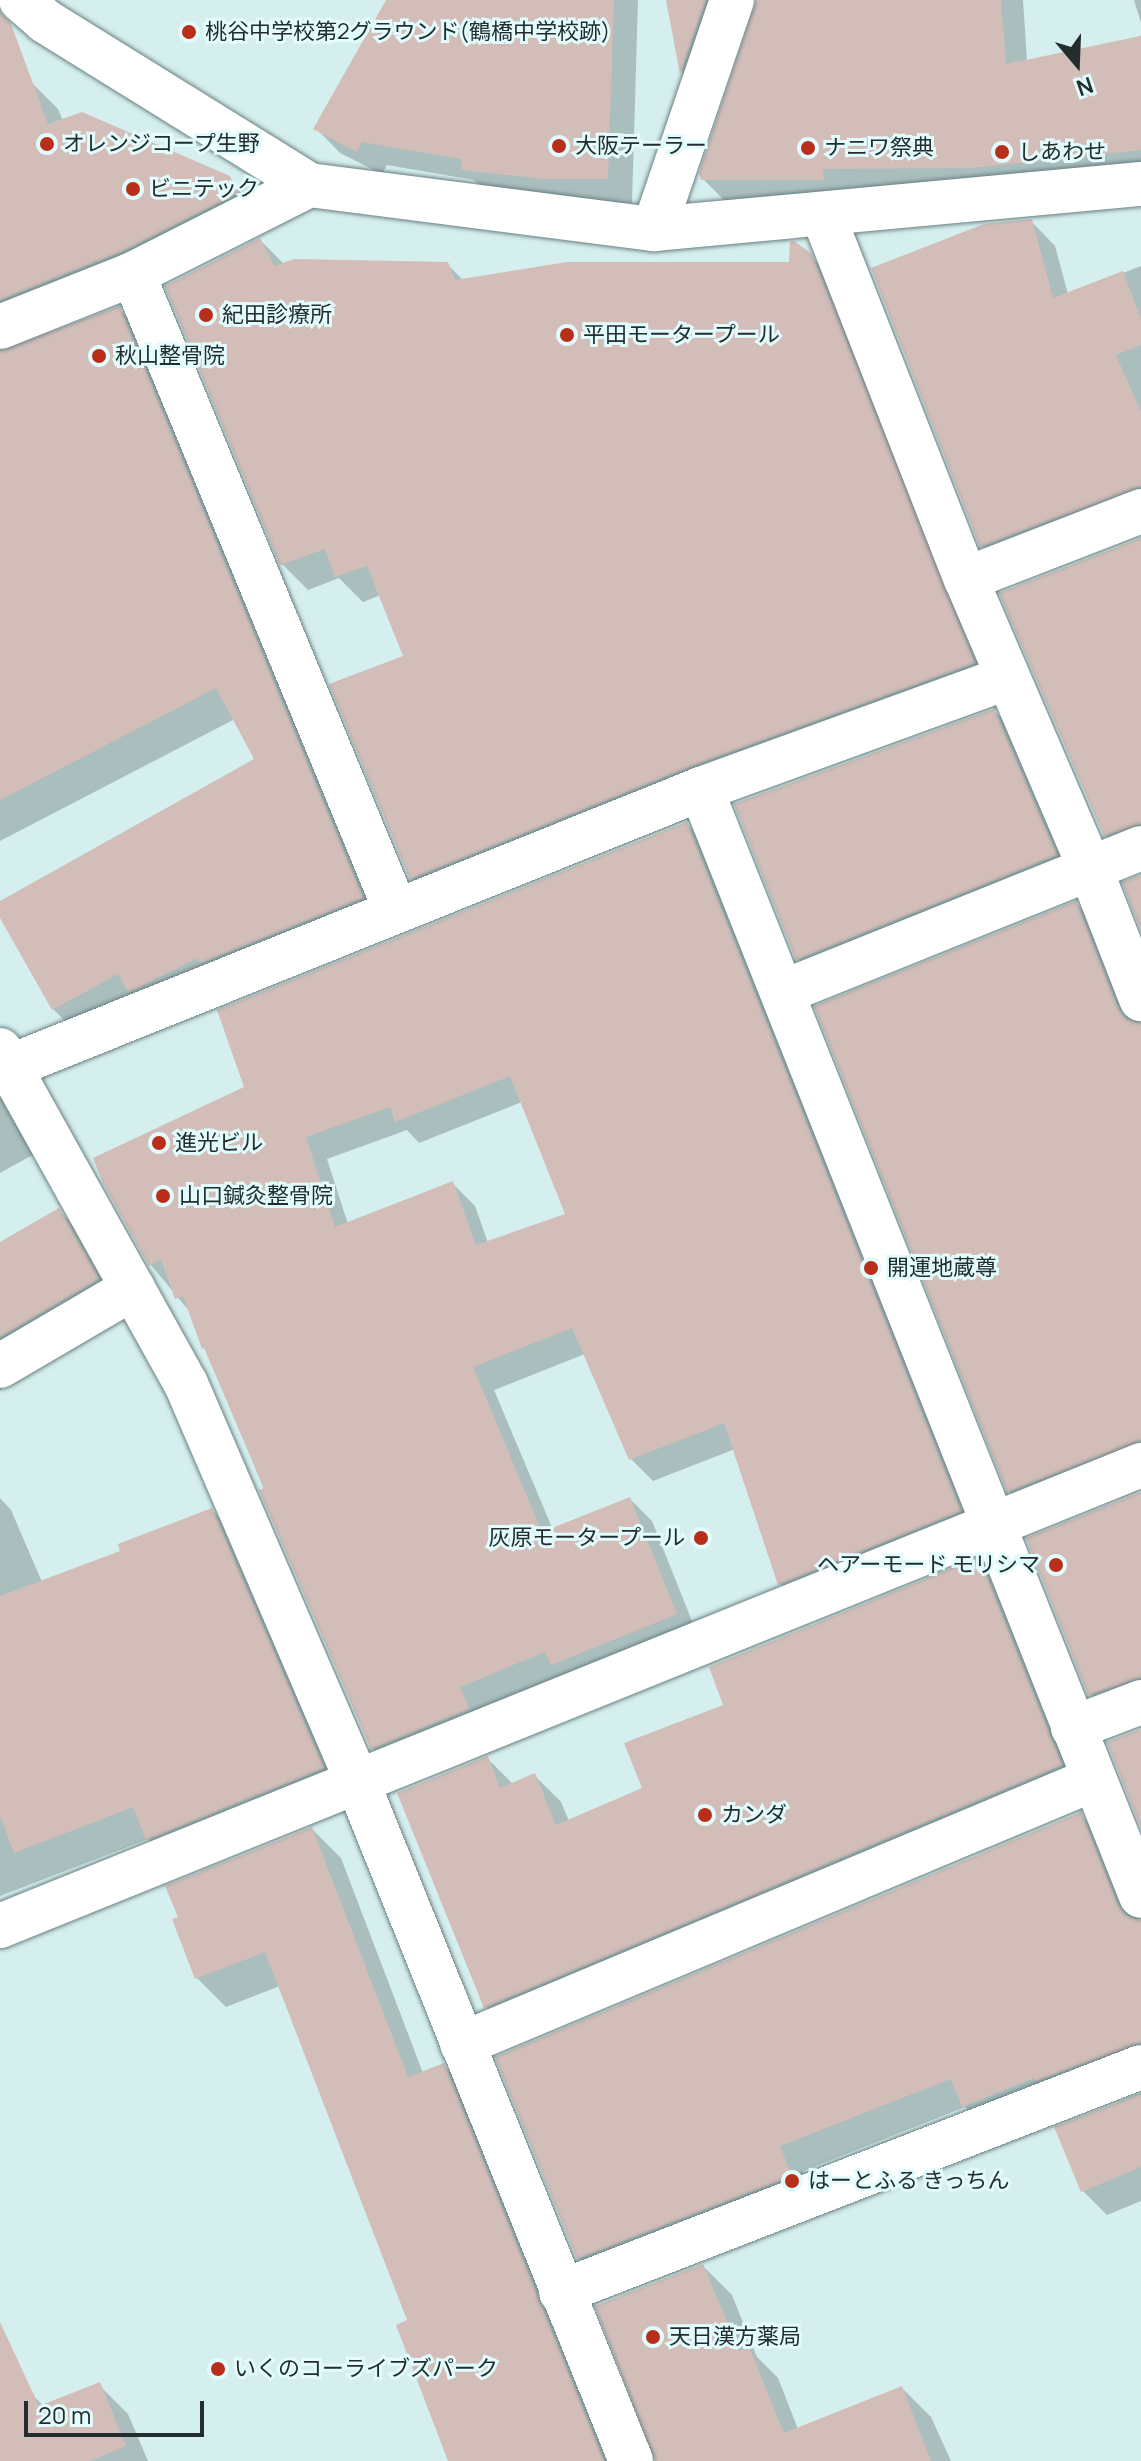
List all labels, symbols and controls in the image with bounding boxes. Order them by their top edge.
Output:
place label: 桃谷中学校第2グラウンド(鶴橋中学校跡) [205,19,610,45]
marker: 桃谷中学校第2グラウンド(鶴橋中学校跡) [180,23,198,41]
north arrow [1037,24,1117,104]
text: N [1072,70,1097,103]
place label: オレンジコープ生野 [63,131,261,157]
place label: 大阪テーラー [575,133,707,159]
marker: オレンジコープ生野 [38,135,56,153]
place label: ナニワ祭典 [824,135,934,161]
marker: 大阪テーラー [550,137,568,155]
marker: ナニワ祭典 [799,139,817,157]
place label: しあわせ [1018,139,1106,165]
marker: しあわせ [993,143,1011,161]
place label: ビニテック [149,176,259,202]
marker: ビニテック [124,180,142,198]
place label: 紀田診療所 [222,302,332,328]
marker: 紀田診療所 [197,306,215,324]
place label: 平田モータープール [583,322,781,348]
marker: 平田モータープール [558,326,576,344]
place label: 秋山整骨院 [115,343,225,369]
marker: 秋山整骨院 [90,347,108,365]
place label: 進光ビル [175,1130,263,1156]
marker: 進光ビル [150,1134,168,1152]
place label: 山口鍼灸整骨院 [179,1183,333,1209]
marker: 山口鍼灸整骨院 [154,1187,172,1205]
place label: 開運地蔵尊 [887,1255,997,1281]
marker: 開運地蔵尊 [862,1259,880,1277]
place label: 灰原モータープール [487,1525,685,1551]
marker: 灰原モータープール [692,1529,710,1547]
place label: ヘアーモード モリシマ [817,1552,1040,1578]
marker: ヘアーモード モリシマ [1047,1556,1065,1574]
place label: カンダ [721,1802,787,1828]
marker: カンダ [696,1806,714,1824]
place label: はーとふる きっちん [808,2168,1010,2194]
marker: はーとふる きっちん [783,2172,801,2190]
place label: 天日漢方薬局 [669,2324,801,2350]
marker: 天日漢方薬局 [644,2328,662,2346]
place label: いくのコーライブズパーク [234,2356,498,2382]
marker: いくのコーライブズパーク [209,2360,227,2378]
scale bar [28,2385,208,2435]
text: 20 m [38,2398,91,2431]

